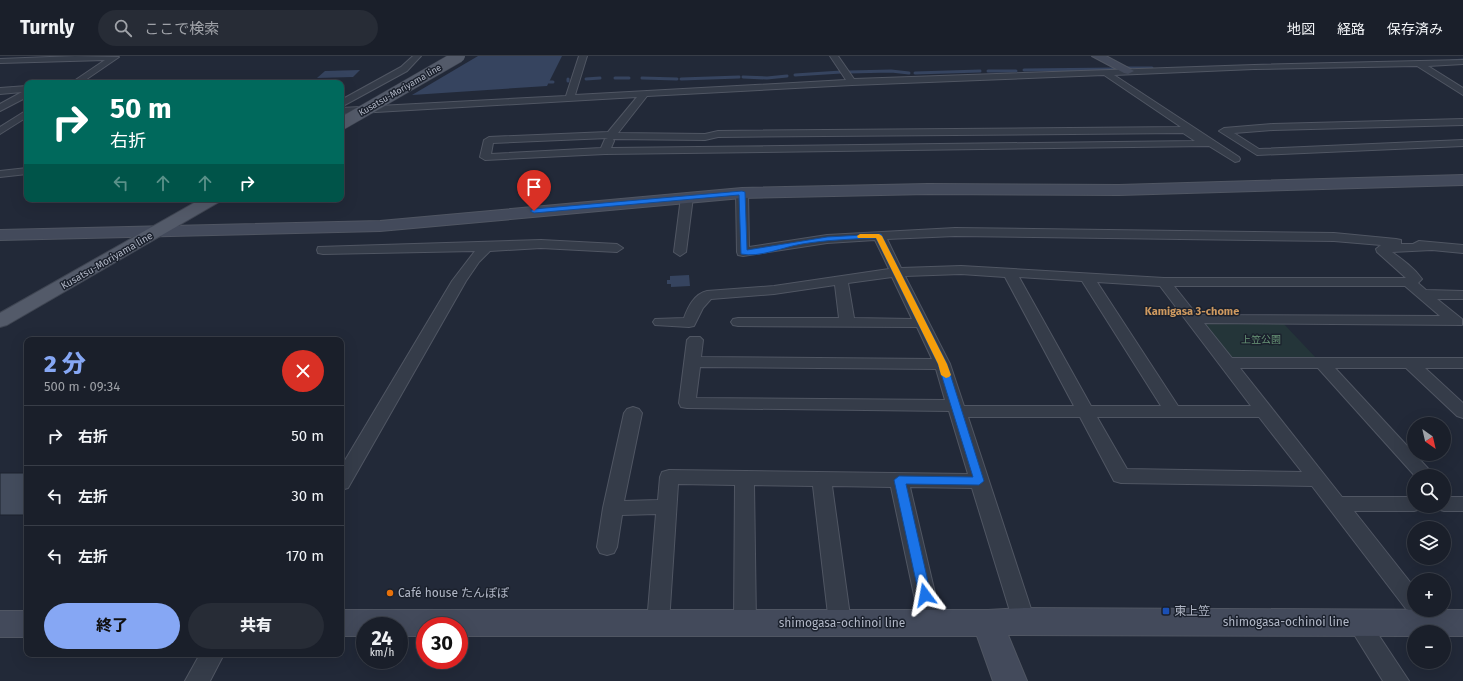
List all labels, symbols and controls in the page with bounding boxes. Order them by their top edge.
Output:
search box [98,10,378,46]
text: Turnly [20,16,74,39]
icon: search [112,17,134,39]
text: ここで検索 [144,20,219,38]
text: 地図 [1287,21,1315,38]
text: 経路 [1337,21,1365,38]
text: 保存済み [1387,21,1443,38]
street label: Kusatsu-Moriyama line [357,62,443,118]
text: 50 m [110,92,172,125]
icon: right [44,96,96,148]
text: 右折 [110,130,146,152]
pin [517,170,551,211]
icon: left [110,172,132,194]
icon: ahead [152,172,174,194]
icon: ahead [194,172,216,194]
icon: right [236,172,258,194]
icon: arrive [523,176,545,198]
street label: Kusatsu-Moriyama line [59,230,155,292]
district label: Kamigasa 3-chome [1145,305,1239,318]
park label: 上笠公園 [1241,334,1281,346]
text: 2 分 [44,350,86,378]
button: close [282,350,324,392]
text: 500 m · 09:34 [44,379,120,394]
north arrow [1407,417,1451,461]
map controls [1407,417,1451,669]
icon: right [44,425,66,447]
text: 50 m [291,427,324,445]
text: 右折 [78,428,108,446]
button: search [1407,469,1451,513]
icon: left [44,485,66,507]
text: 30 m [291,487,324,505]
text: 左折 [78,488,108,506]
button: layers [1407,521,1451,565]
icon: left [44,545,66,567]
text: 170 m [286,547,324,565]
text: 左折 [78,548,108,566]
button: + [1407,573,1451,617]
position arrow [904,574,946,616]
place label: Café house たんぽぽ [398,586,509,600]
marker: Café house たんぽぽ [385,588,395,598]
button: 終了 [44,603,180,649]
button: 共有 [188,603,324,649]
place label: 東上笠 [1174,604,1210,618]
marker: 東上笠 [1161,606,1171,616]
street label: shimogasa-ochinoi line [1223,615,1349,629]
street label: shimogasa-ochinoi line [779,616,905,630]
speed limit sign: 30 [416,617,468,669]
button: − [1407,625,1451,669]
text: 24 [371,626,393,650]
text: km/h [370,647,394,659]

